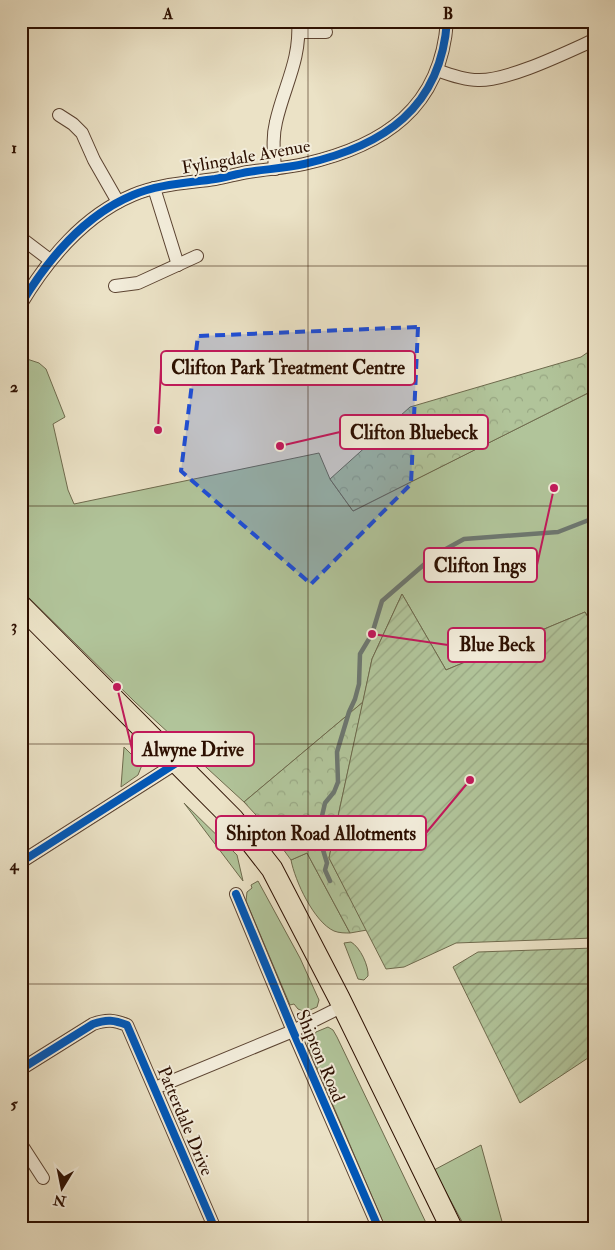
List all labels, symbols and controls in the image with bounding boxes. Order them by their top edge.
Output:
text: A [162,4,174,24]
text: B [443,4,453,24]
street label: Fylingdale Avenue [180,134,313,180]
text: 1 [11,138,17,158]
callout: Clifton Park Treatment Centre [161,351,415,385]
text: Clifton Park Treatment Centre [171,356,405,380]
text: 2 [10,377,18,397]
callout: Clifton Bluebeck [340,415,488,449]
text: Clifton Bluebeck [350,421,479,445]
callout: Clifton Ings [424,548,537,582]
text: Clifton Ings [434,554,527,579]
text: 3 [11,616,17,636]
callout: Blue Beck [448,628,545,662]
text: Blue Beck [459,633,536,657]
callout: Alwyne Drive [132,732,254,766]
text: Alwyne Drive [141,738,244,763]
callout: Shipton Road Allotments [216,816,426,850]
text: Shipton Road Allotments [226,822,416,847]
text: 4 [9,855,20,875]
street label: Shipton Road [290,1006,350,1106]
street label: Patterdale Drive [152,1063,219,1180]
text: 5 [10,1094,18,1114]
north arrow [38,1162,88,1212]
text: N [52,1191,68,1210]

